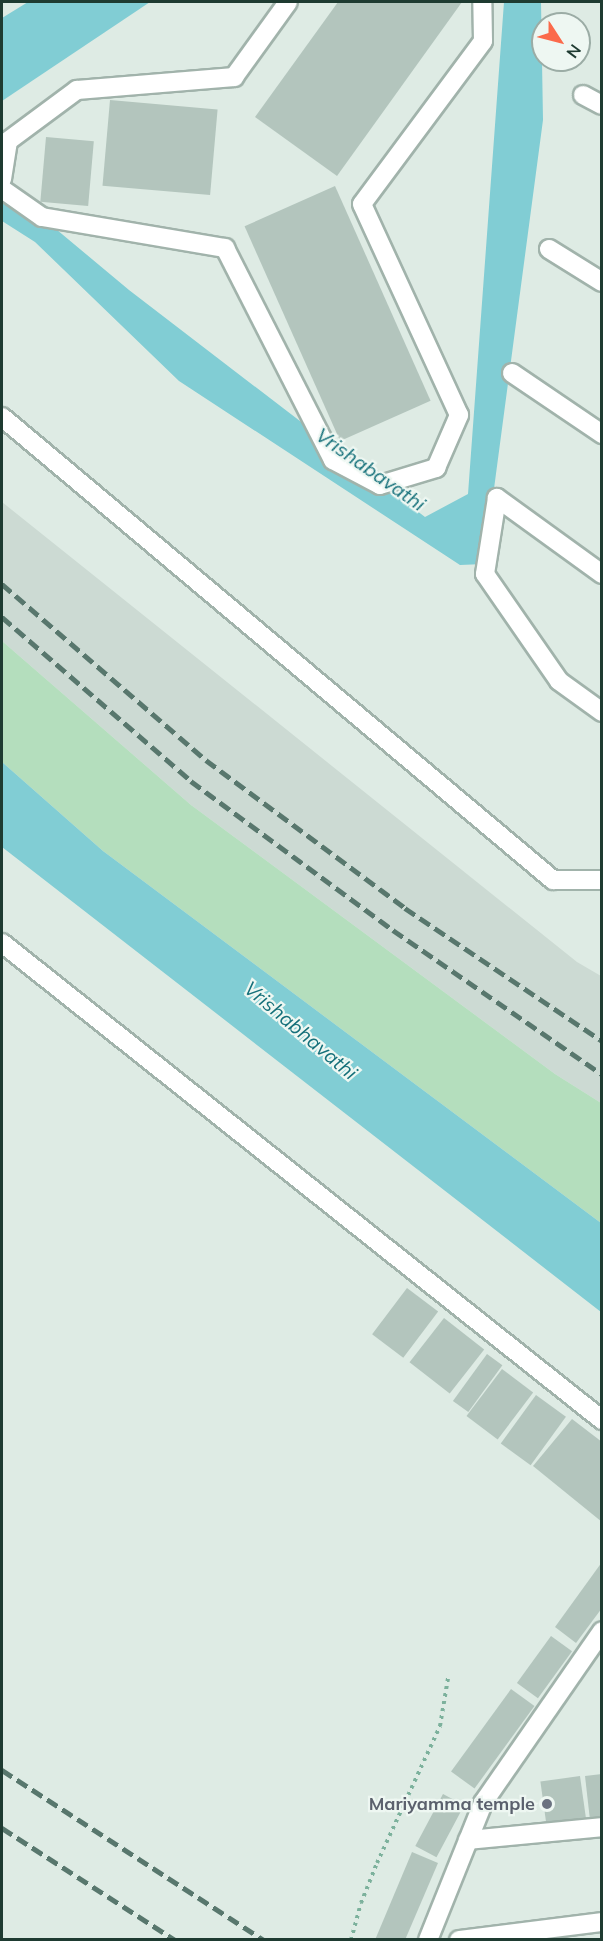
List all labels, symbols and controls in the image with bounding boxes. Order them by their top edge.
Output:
north arrow [531,12,591,72]
text: N [562,41,586,62]
water label: Vrishabavathi [312,422,430,516]
water label: Vrishabhavathi [240,976,362,1084]
place label: Mariyamma temple [369,1793,535,1815]
marker: Mariyamma temple [540,1797,554,1811]

